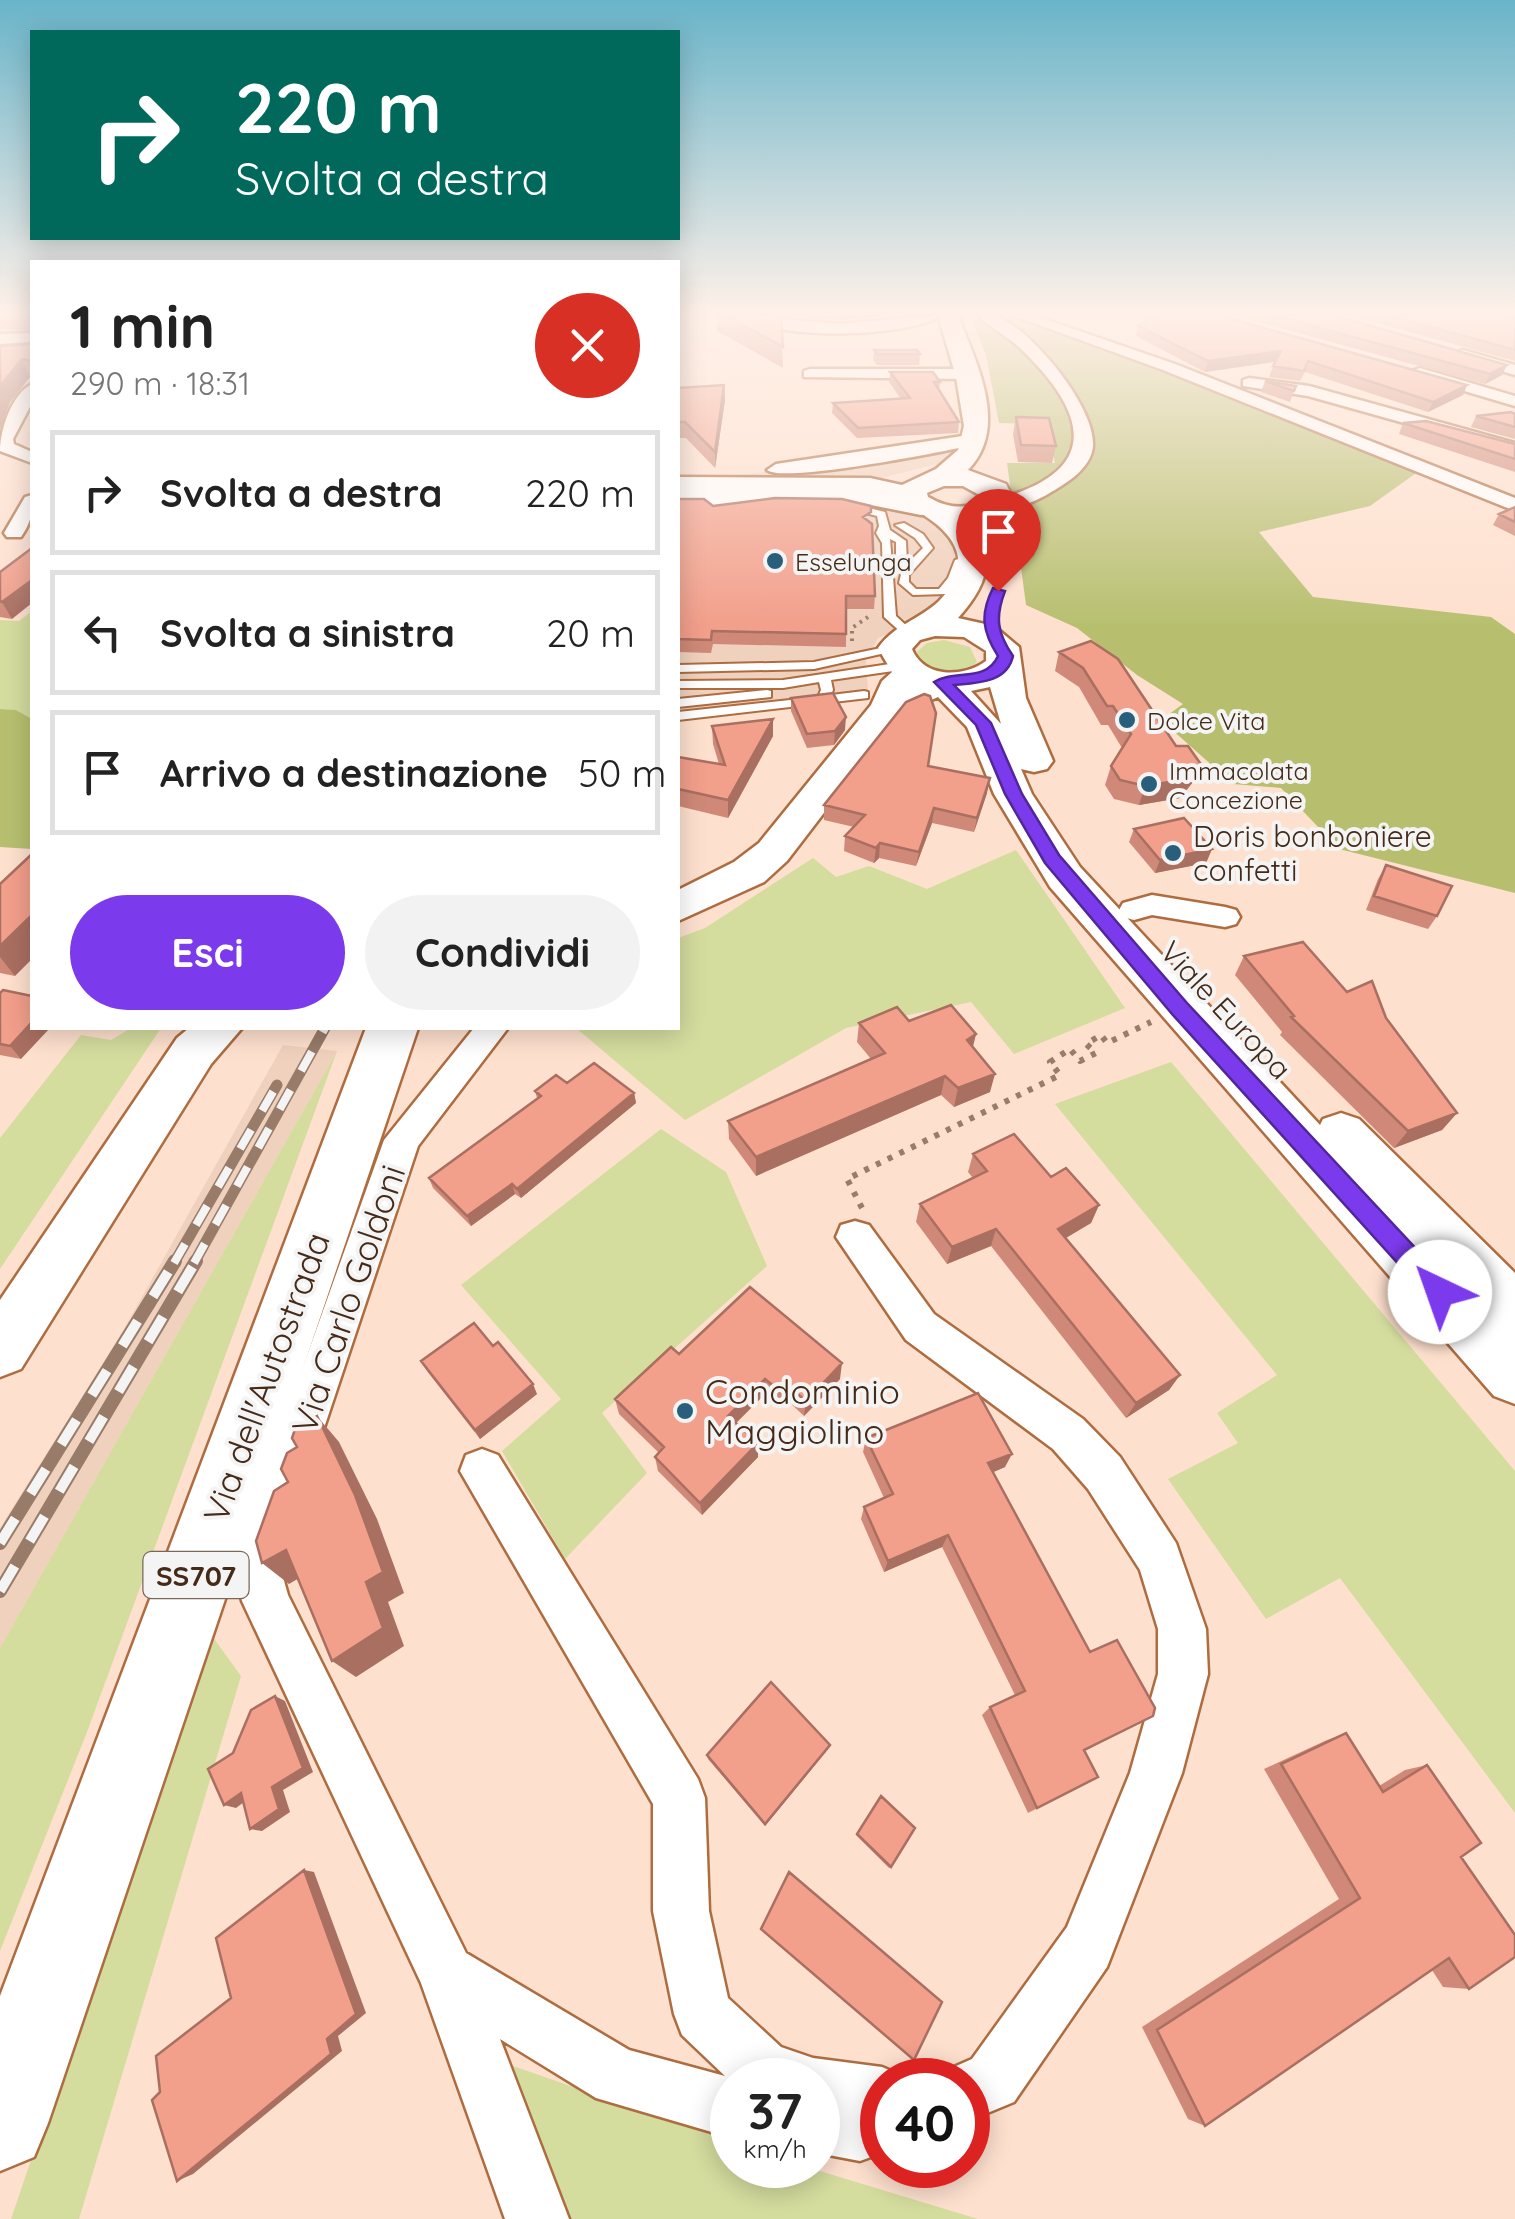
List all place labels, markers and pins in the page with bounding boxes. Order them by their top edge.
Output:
pin [956,489,1041,592]
place label: Esselunga [795,546,912,577]
marker: Esselunga [764,550,786,572]
place label: Dolce Vita [1147,705,1265,736]
marker: Dolce Vita [1116,709,1138,731]
place label: Immacolata Concezione [1169,755,1309,815]
marker: Immacolata Concezione [1138,773,1160,795]
place label: Doris bonboniere confetti [1193,817,1432,889]
marker: Doris bonboniere confetti [1162,842,1184,864]
place label: Condominio Maggiolino [705,1369,900,1453]
marker: Condominio Maggiolino [674,1400,696,1422]

